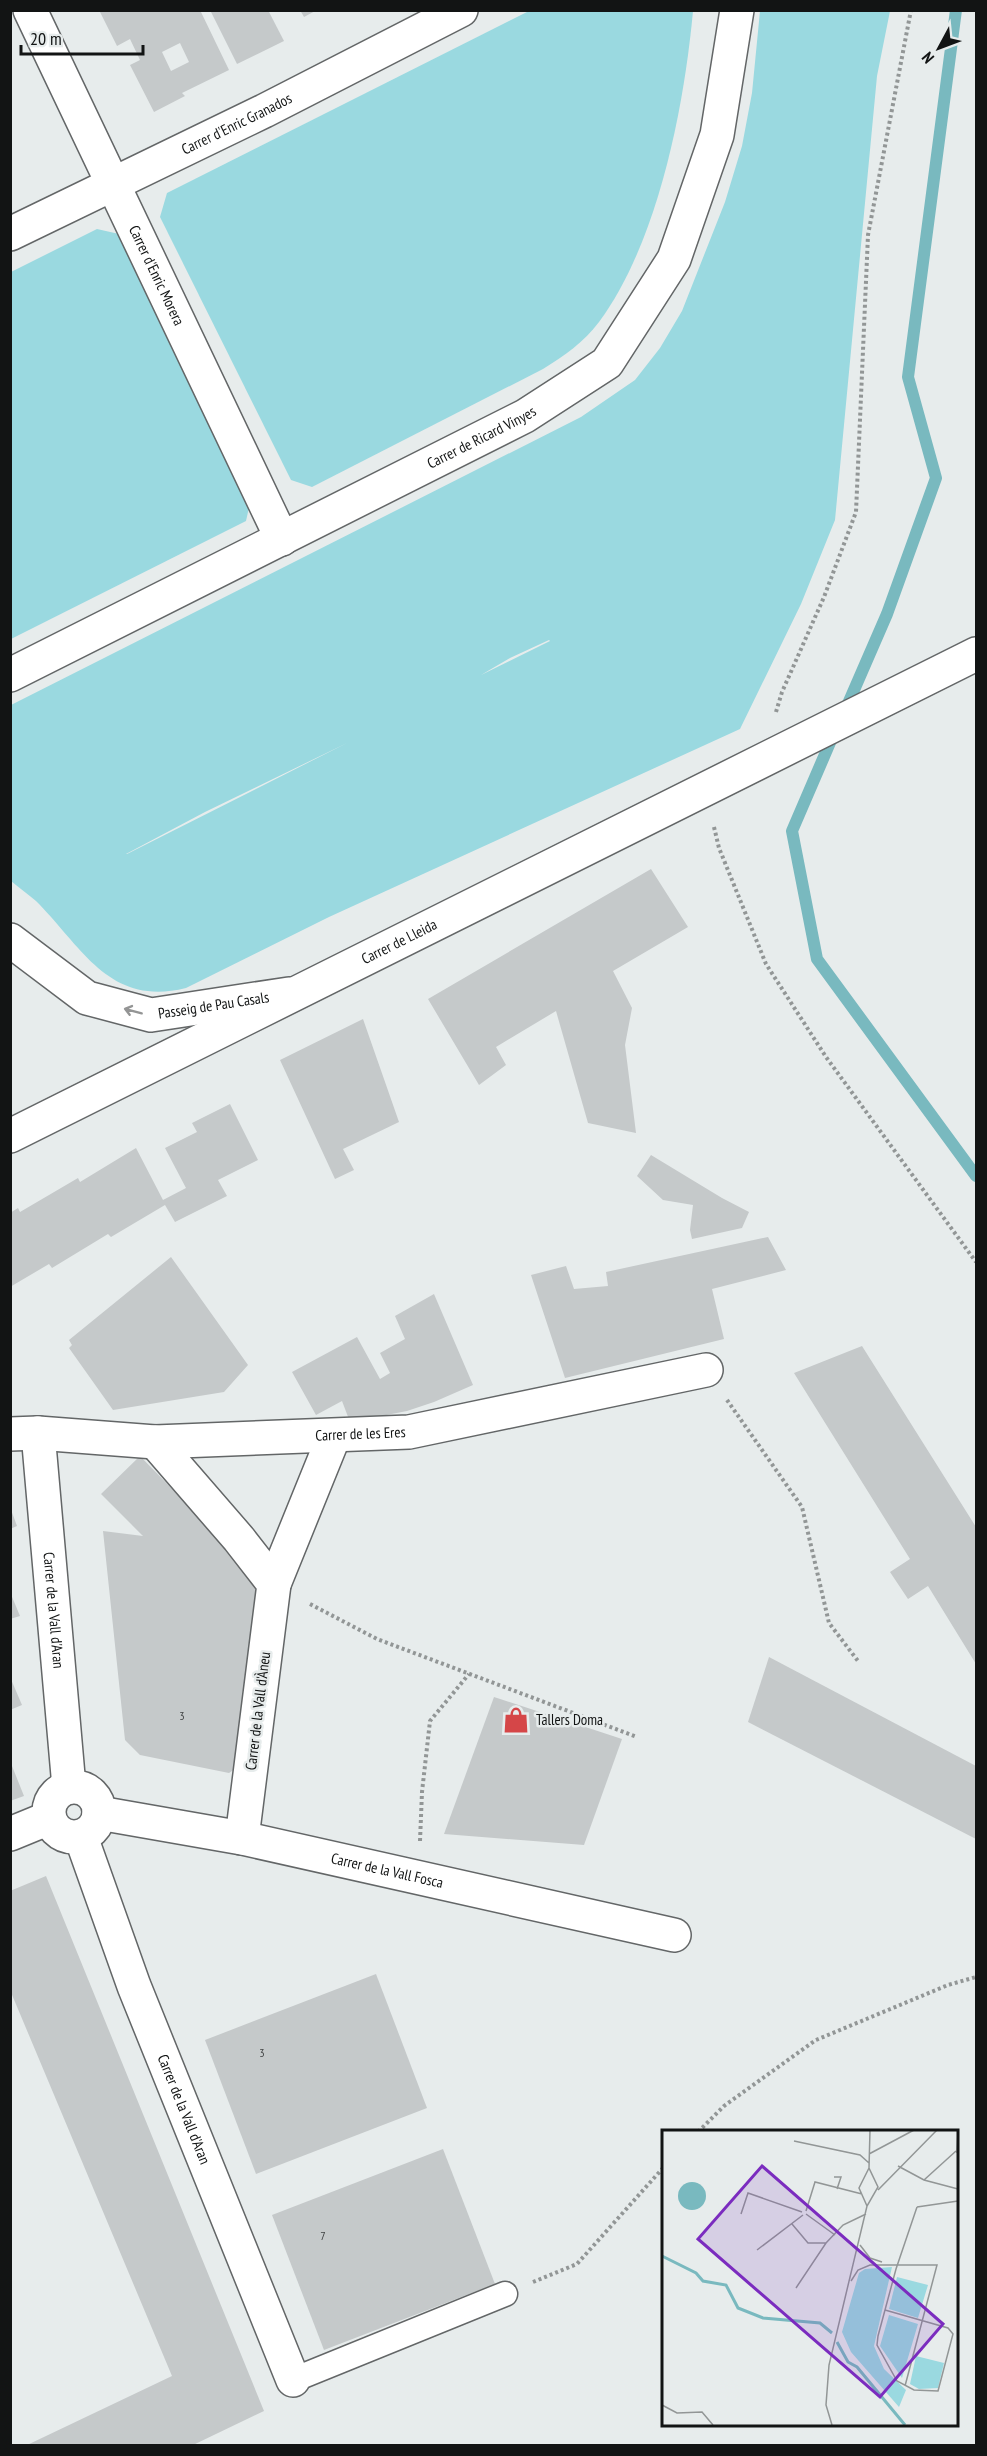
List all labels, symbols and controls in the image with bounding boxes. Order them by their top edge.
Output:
scale bar [21,18,142,56]
north arrow [909,18,969,78]
text: 20 m [30,27,62,50]
text: N [917,48,938,68]
street label: Carrer d'Enric Granados [178,88,295,159]
street label: Carrer d'Enric Morera [125,222,189,328]
street label: Carrer de Ricard Vinyes [424,402,539,473]
street label: Carrer de Lleida [358,915,440,968]
street label: Passeig de Pau Casals [157,987,270,1023]
one-way arrow [124,1004,143,1016]
street label: Carrer de les Eres [315,1422,406,1445]
street label: Carrer de la Vall d'Aran [39,1551,69,1669]
street label: Carrer de la Vall d'Àneu [241,1651,274,1771]
shop icon: Tallers Doma [501,1705,531,1735]
house number: 3 [179,1708,185,1723]
place label: Tallers Doma [536,1710,603,1729]
street label: Carrer de la Vall Fosca [329,1848,445,1892]
house number: 3 [259,2045,265,2060]
street label: Carrer de la Vall d'Aran [154,2051,215,2167]
inset map [662,2130,957,2426]
house number: 7 [320,2228,326,2243]

